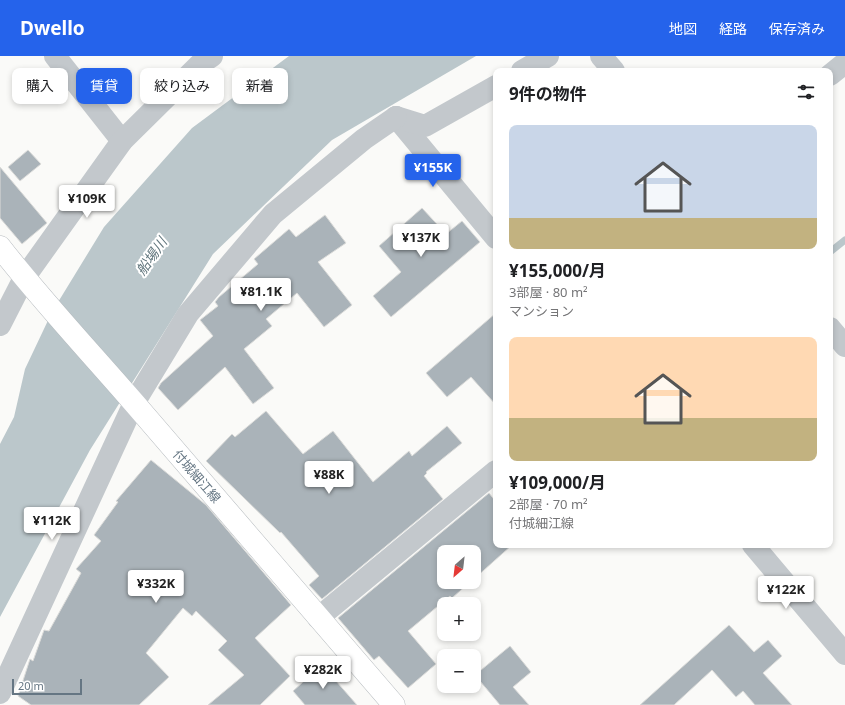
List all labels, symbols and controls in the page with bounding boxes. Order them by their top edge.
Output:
text: Dwello [20,15,85,41]
text: 地図 [669,19,697,38]
text: 経路 [719,19,747,38]
text: 保存済み [769,19,825,38]
chip: 購入 [12,68,68,104]
chip: 賃貸 [76,68,132,104]
chip: 絞り込み [140,68,224,104]
chip: 新着 [232,68,288,104]
icon: filters [795,81,817,103]
text: 9件の物件 [509,82,587,105]
icon: home [627,151,699,223]
pin: ¥155K [405,154,461,188]
text: ¥155K [414,158,452,176]
pin: ¥109K [59,185,115,219]
text: ¥109K [68,189,106,207]
pin: ¥137K [393,224,449,258]
text: ¥137K [402,228,440,246]
water label: 船場川 [131,232,172,279]
text: ¥155,000/月 [509,259,606,282]
pin: ¥81.1K [228,278,294,312]
text: ¥81.1K [240,282,282,300]
text: 3部屋 · 80 m² [509,283,588,301]
text: マンション [509,302,574,320]
icon: home [627,363,699,435]
street label: 付城細江線 [169,446,225,506]
pin: ¥88K [305,461,353,495]
text: ¥88K [314,465,344,483]
text: ¥109,000/月 [509,471,606,494]
text: 2部屋 · 70 m² [509,495,588,513]
pin: ¥112K [24,507,80,541]
text: ¥112K [33,511,71,529]
text: 付城細江線 [509,514,574,532]
north arrow [437,545,481,589]
map controls [437,545,481,693]
pin: ¥332K [128,570,184,604]
text: ¥332K [137,574,175,592]
pin: ¥122K [758,576,814,610]
text: ¥122K [767,580,805,598]
button: + [437,597,481,641]
button: − [437,649,481,693]
pin: ¥282K [295,656,351,690]
text: ¥282K [304,660,342,678]
scale bar [12,677,82,696]
text: 20 m [18,678,44,693]

